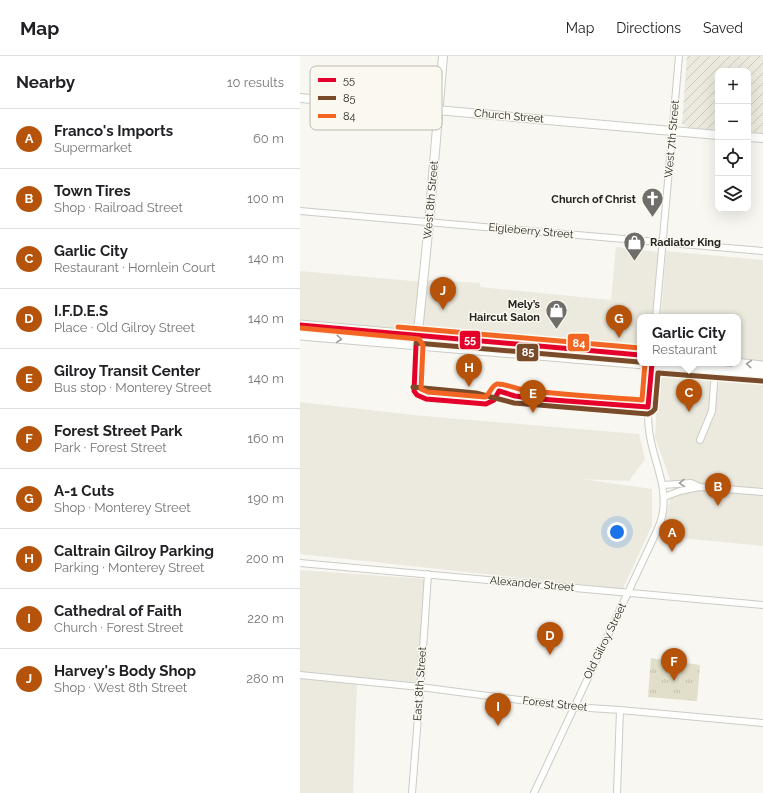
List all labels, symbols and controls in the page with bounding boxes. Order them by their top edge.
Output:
text: Map [20,17,59,39]
text: Map [566,20,594,36]
text: Directions [616,20,681,36]
text: Saved [703,20,743,36]
legend [310,66,442,130]
map controls [715,68,751,212]
button: + [715,68,751,104]
text: Nearby [16,72,75,92]
text: 55 [343,74,355,87]
text: 10 results [227,75,284,90]
text: 85 [343,92,356,105]
street label: West 7th Street [662,99,682,179]
button: − [715,104,751,140]
street label: Church Street [474,106,545,126]
text: 84 [343,110,356,123]
text: Franco's Imports [54,122,173,140]
text: A [25,131,33,146]
text: 60 m [253,131,284,146]
text: Supermarket [54,140,132,155]
button: locate [715,140,751,176]
street label: West 8th Street [421,160,441,240]
button: layers [715,176,751,212]
text: Town Tires [54,182,131,200]
church icon: Church of Christ [639,186,665,219]
text: B [25,191,33,206]
text: 100 m [247,191,284,206]
place label: Church of Christ [551,193,637,206]
text: Shop · Railroad Street [54,200,183,215]
street label: Eigleberry Street [488,221,574,241]
shop icon: Radiator King [621,229,647,262]
place label: Radiator King [650,236,721,249]
text: Garlic City [54,242,128,260]
text: C [25,251,33,266]
text: 140 m [248,251,284,266]
text: Restaurant · Hornlein Court [54,260,215,275]
pin: J [430,277,456,310]
shop icon: Mely’s Haircut Salon [543,297,569,330]
place label: Mely’s Haircut Salon [469,298,541,324]
text: I.F.D.E.S [54,302,108,320]
pin: G [606,305,632,338]
text: D [24,311,34,326]
text: 140 m [248,311,284,326]
popup [637,314,741,366]
text: Place · Old Gilroy Street [54,320,195,335]
text: Garlic City [652,324,726,342]
line badge: 55 [459,330,481,350]
line badge: 84 [567,333,590,352]
one-way arrow [336,334,342,343]
text: 55 [464,334,476,347]
text: 84 [573,337,585,350]
text: Restaurant [652,342,717,357]
line badge: 85 [516,343,539,362]
text: 85 [522,346,534,359]
pin: H [456,354,482,387]
one-way arrow [746,360,752,369]
text: Gilroy Transit Center [54,362,200,380]
text: E [25,371,33,386]
text: 140 m [248,371,284,386]
pin: C [676,379,702,412]
text: Bus stop · Monterey Street [54,380,212,395]
pin: E [520,380,546,413]
text: Forest Street Park [54,422,182,440]
text: F [25,431,33,446]
text: 160 m [247,431,284,446]
text: Park · Forest Street [54,440,167,455]
pin: B [705,473,731,506]
one-way arrow [679,479,685,487]
text: A-1 Cuts [54,482,114,500]
text: G [24,491,34,506]
text: 190 m [248,491,284,506]
text: Shop · Monterey Street [54,500,191,515]
pin: A [659,519,685,552]
your location [607,522,627,542]
text: Caltrain Gilroy Parking [54,542,214,560]
text: H [24,551,34,566]
text: 200 m [246,551,284,566]
text: Parking · Monterey Street [54,560,204,575]
street label: Alexander Street [489,574,575,594]
street label: Old Gilroy Street [581,600,629,681]
text: Cathedral of Faith [54,602,182,620]
text: I [27,611,31,626]
text: 220 m [247,611,284,626]
text: Church · Forest Street [54,620,183,635]
pin: D [537,622,563,655]
street label: East 8th Street [411,646,429,722]
pin: F [661,648,687,681]
text: Harvey's Body Shop [54,662,196,680]
text: J [26,671,32,686]
text: 280 m [246,671,284,686]
text: Shop · West 8th Street [54,680,187,695]
pin: I [485,693,511,726]
street label: Forest Street [522,694,588,714]

